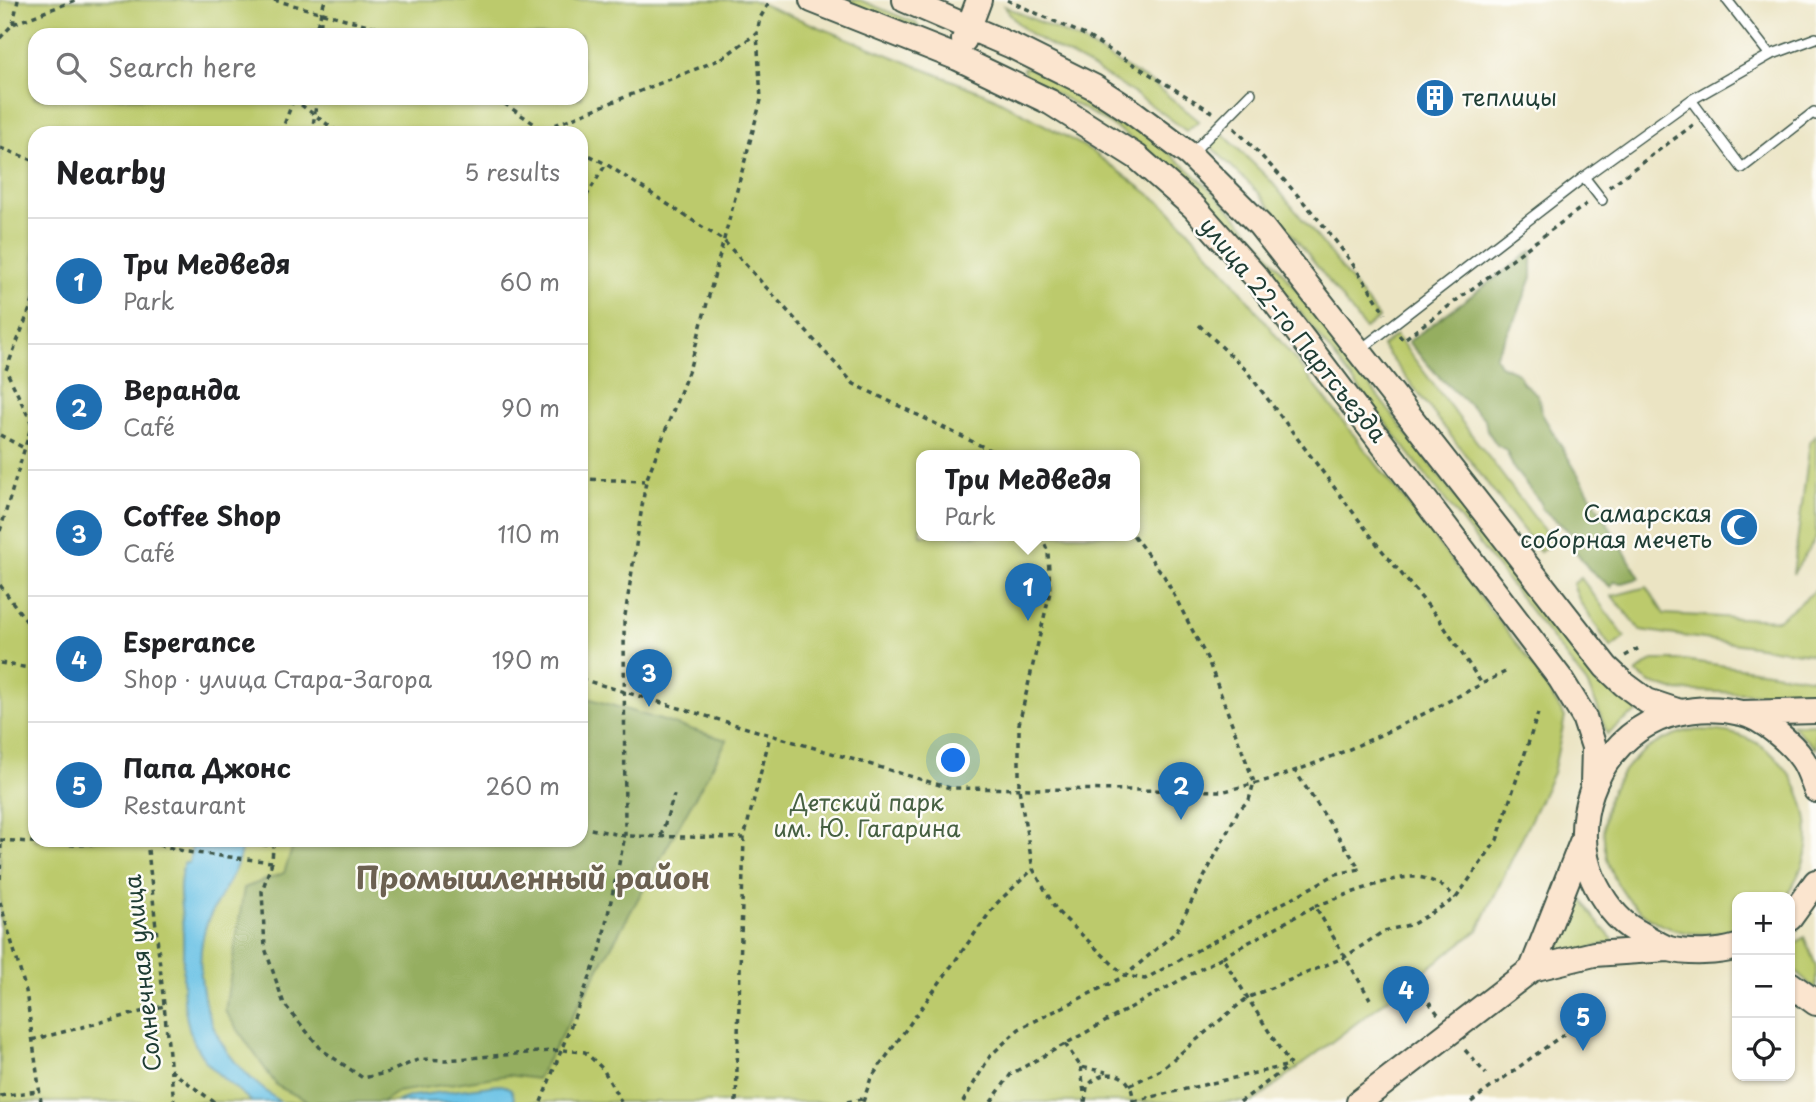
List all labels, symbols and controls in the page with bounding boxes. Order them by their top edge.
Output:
search box [28,28,588,105]
text: Search here [108,47,257,86]
icon: search [52,48,90,86]
building icon: теплицы [1414,77,1456,119]
place label: теплицы [1462,79,1557,114]
text: Nearby [56,149,166,194]
text: 5 results [464,154,560,189]
street label: улица 22-го Партсъезда [1192,209,1397,450]
text: Три Медведя [123,244,290,283]
text: 1 [74,264,85,299]
text: 60 m [500,264,560,299]
text: Park [123,283,174,318]
text: Веранда [123,370,240,409]
text: 2 [71,390,87,425]
text: 90 m [501,390,560,425]
text: Café [123,409,175,444]
popup [916,450,1140,541]
text: Три Медведя [944,459,1112,498]
place label: Самарская соборная мечеть [1520,495,1712,556]
text: Coffee Shop [123,496,281,535]
text: Park [944,498,996,533]
mosque icon: Самарская соборная мечеть [1718,506,1760,548]
text: 3 [71,516,87,551]
text: 110 m [498,516,560,551]
text: Café [123,535,175,570]
pin: 1 [1005,563,1051,621]
text: Esperance [123,622,255,661]
text: 4 [71,642,87,677]
text: 190 m [492,642,560,677]
pin: 3 [626,649,672,707]
text: Shop · улица Стара-Загора [123,661,432,696]
your location [936,743,970,777]
text: Папа Джонс [123,748,291,787]
pin: 2 [1158,762,1204,820]
text: 5 [72,768,86,803]
text: 260 m [485,768,560,803]
park label: Детский парк им. Ю. Гагарина [773,784,961,845]
text: Restaurant [123,787,246,822]
district label: Промышленный район [356,854,710,899]
street label: Солнечная улица [114,872,169,1073]
map controls [1732,892,1795,1081]
button: + [1732,892,1795,955]
button: − [1732,955,1795,1018]
pin: 4 [1383,966,1429,1024]
pin: 5 [1560,993,1606,1051]
button: locate [1732,1018,1795,1081]

